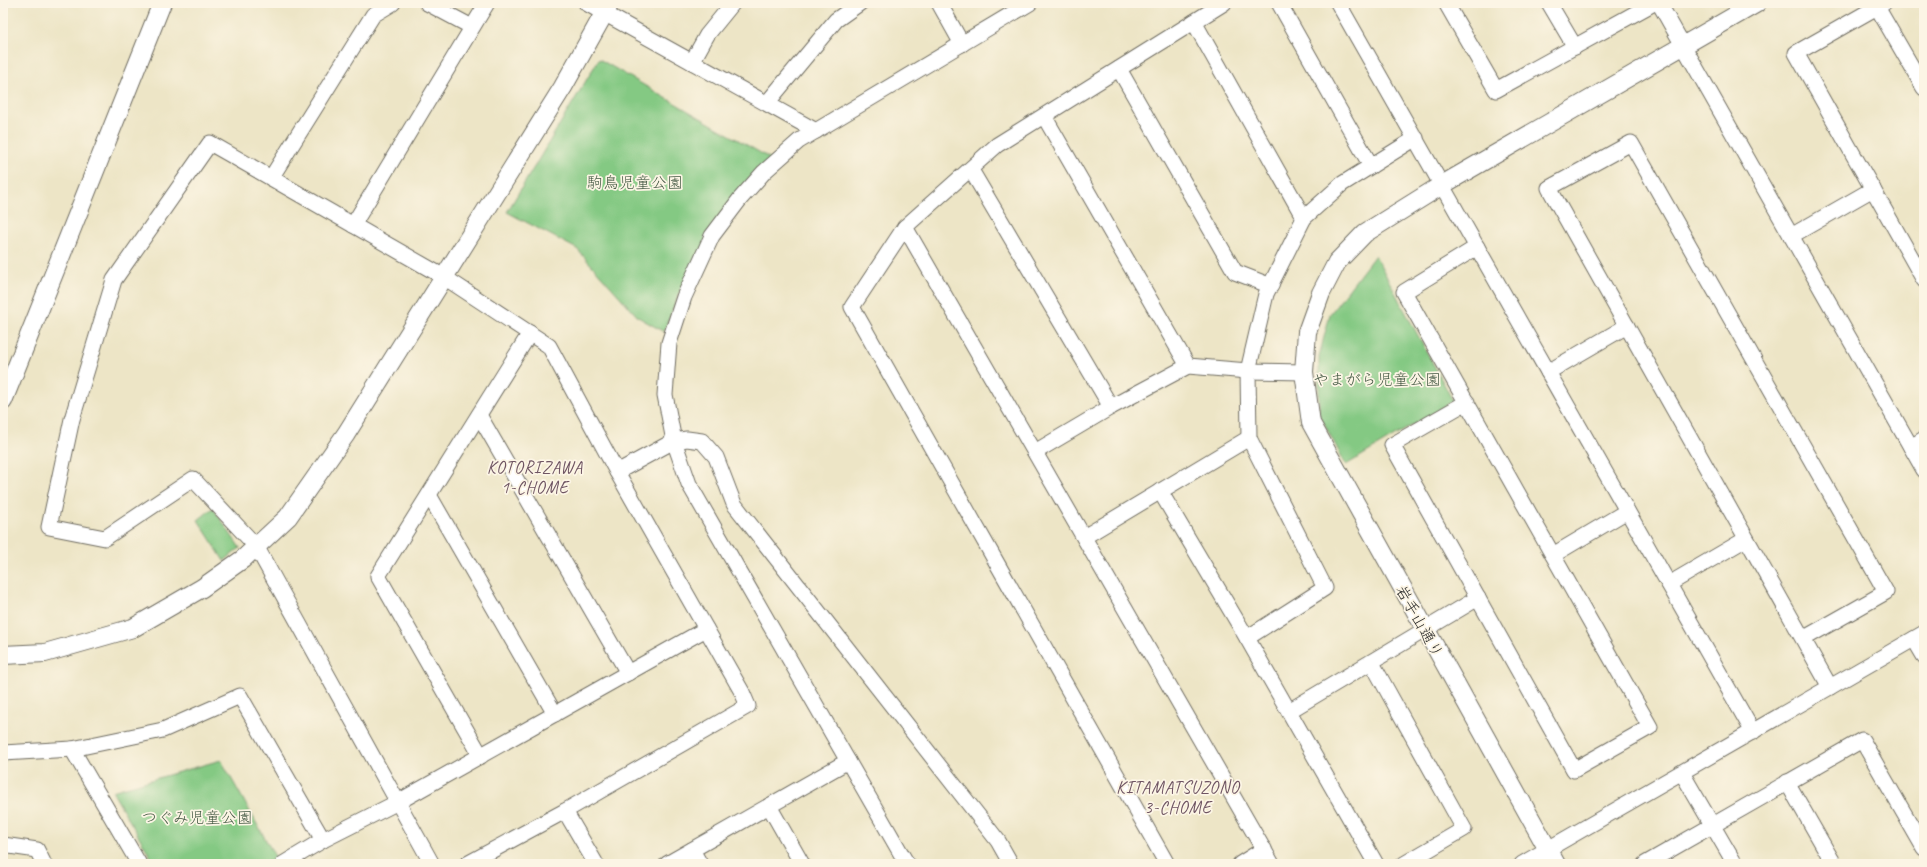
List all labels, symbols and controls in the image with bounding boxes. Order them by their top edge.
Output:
park label: 駒鳥児童公園 [587,173,683,193]
park label: やまがら児童公園 [1313,370,1441,390]
district label: KOTORIZAWA 1-CHOME [487,457,583,498]
street label: 岩手山通り [1391,582,1447,661]
district label: KITAMATSUZONO 3-CHOME [1116,777,1241,818]
park label: つぐみ児童公園 [141,808,253,828]

